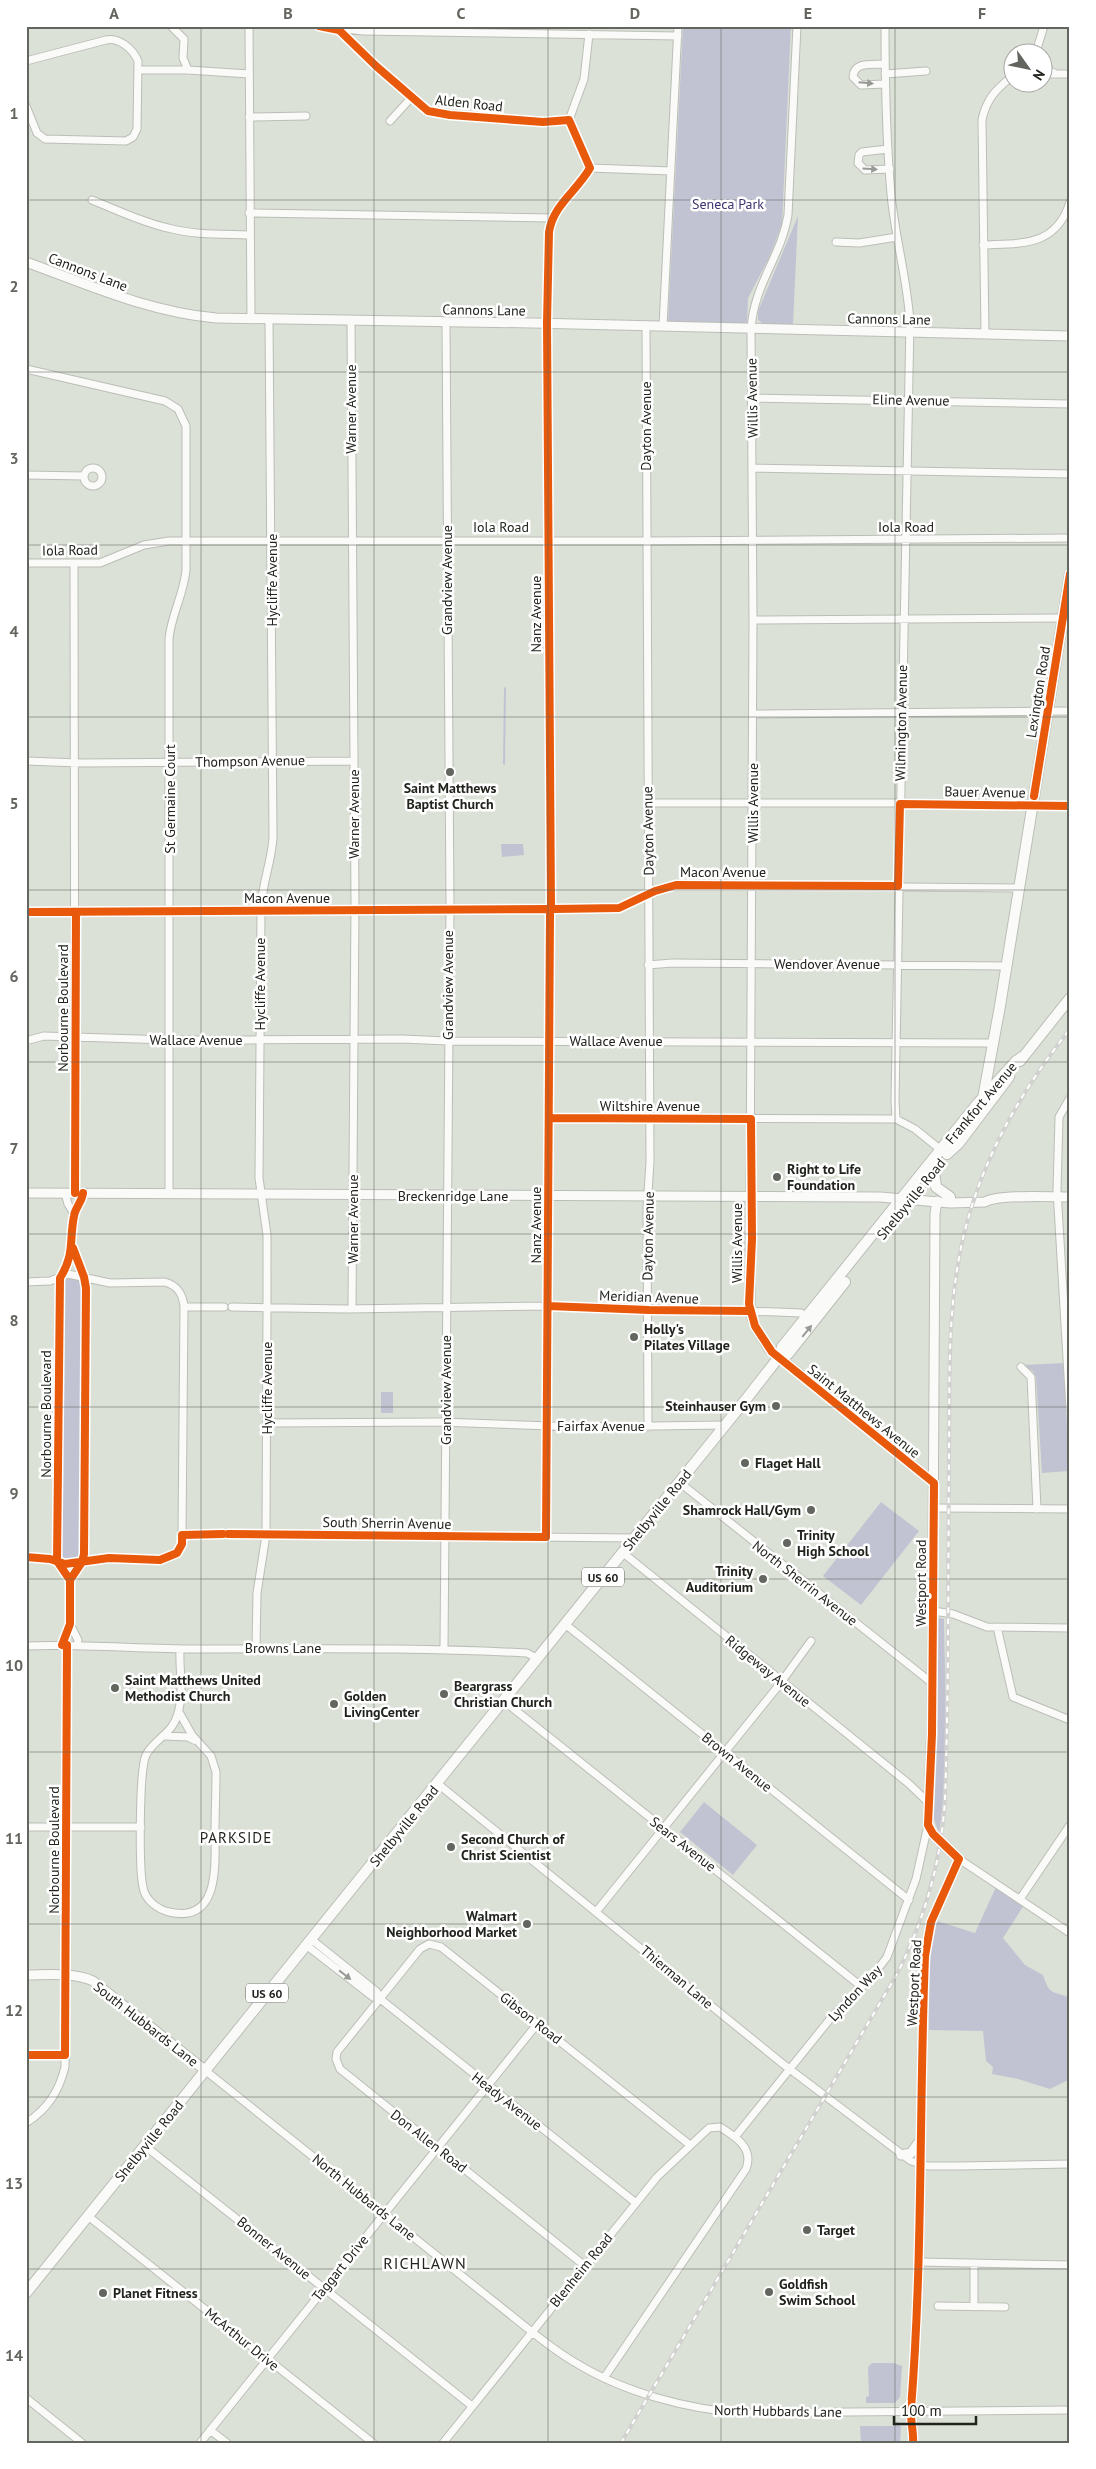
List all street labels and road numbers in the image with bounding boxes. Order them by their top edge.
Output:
street label: Alden Road [434,90,504,116]
street label: Cannons Lane [46,249,130,295]
street label: Cannons Lane [442,300,526,320]
street label: Cannons Lane [847,309,931,329]
street label: Willis Avenue [742,358,762,438]
street label: Warner Avenue [342,364,360,454]
street label: Dayton Avenue [637,381,655,471]
street label: Eline Avenue [872,390,950,410]
street label: Iola Road [473,518,529,536]
street label: Iola Road [878,518,934,536]
street label: Grandview Avenue [438,525,456,635]
street label: Hycliffe Avenue [263,534,281,626]
street label: Iola Road [42,541,98,559]
street label: Nanz Avenue [527,576,545,652]
street label: Lexington Road [1022,645,1054,739]
street label: Wilmington Avenue [891,665,911,781]
street label: St Germaine Court [161,744,179,854]
street label: Thompson Avenue [195,751,305,771]
street label: Willis Avenue [744,763,762,843]
street label: Warner Avenue [345,769,363,859]
street label: Bauer Avenue [944,782,1026,802]
street label: Dayton Avenue [638,786,658,876]
street label: Macon Avenue [680,863,766,881]
street label: Macon Avenue [244,889,330,907]
street label: Grandview Avenue [439,930,457,1040]
street label: Hycliffe Avenue [251,938,269,1030]
street label: Norbourne Boulevard [54,944,72,1072]
street label: Wendover Avenue [774,955,880,973]
street label: Wallace Avenue [149,1031,243,1049]
street label: Wallace Avenue [569,1032,663,1050]
street label: Frankfort Avenue [941,1058,1021,1148]
street label: Wiltshire Avenue [600,1097,700,1115]
street label: Shelbyville Road [873,1155,949,1243]
street label: Warner Avenue [344,1174,362,1264]
street label: Breckenridge Lane [398,1187,508,1205]
street label: Nanz Avenue [527,1187,545,1263]
street label: Dayton Avenue [638,1191,658,1281]
street label: Willis Avenue [728,1203,746,1283]
street label: Meridian Avenue [599,1286,699,1308]
street label: Grandview Avenue [437,1335,455,1445]
street label: Hycliffe Avenue [258,1342,276,1434]
street label: Norbourne Boulevard [37,1350,55,1478]
street label: Saint Matthews Avenue [804,1360,924,1462]
street label: Fairfax Avenue [557,1417,645,1435]
street label: Shelbyville Road [619,1466,695,1554]
street label: South Sherrin Avenue [322,1513,452,1533]
street label: North Sherrin Avenue [749,1536,861,1630]
street label: Westport Road [912,1539,930,1627]
road number: US 60 [582,1568,624,1586]
street label: Ridgeway Avenue [722,1631,814,1711]
street label: Browns Lane [245,1639,321,1657]
street label: Brown Avenue [698,1728,776,1796]
street label: Shelbyville Road [366,1782,442,1870]
street label: Norbourne Boulevard [45,1786,63,1914]
street label: Sears Avenue [646,1813,720,1875]
street label: Westport Road [903,1939,925,2027]
street label: Thierman Lane [637,1941,717,2013]
street label: Lyndon Way [824,1961,886,2025]
street label: South Hubbards Lane [90,1977,202,2071]
road number: US 60 [246,1984,288,2002]
street label: Gibson Road [496,1988,566,2048]
street label: Heady Avenue [468,2068,546,2134]
street label: Shelbyville Road [111,2097,187,2185]
street label: Don Allen Road [387,2106,471,2176]
street label: North Hubbards Lane [309,2150,419,2244]
street label: Bonner Avenue [233,2213,315,2283]
street label: Blenheim Road [546,2229,616,2311]
street label: Taggart Drive [308,2231,372,2305]
street label: McArthur Drive [201,2303,283,2375]
street label: North Hubbards Lane [714,2401,842,2421]

